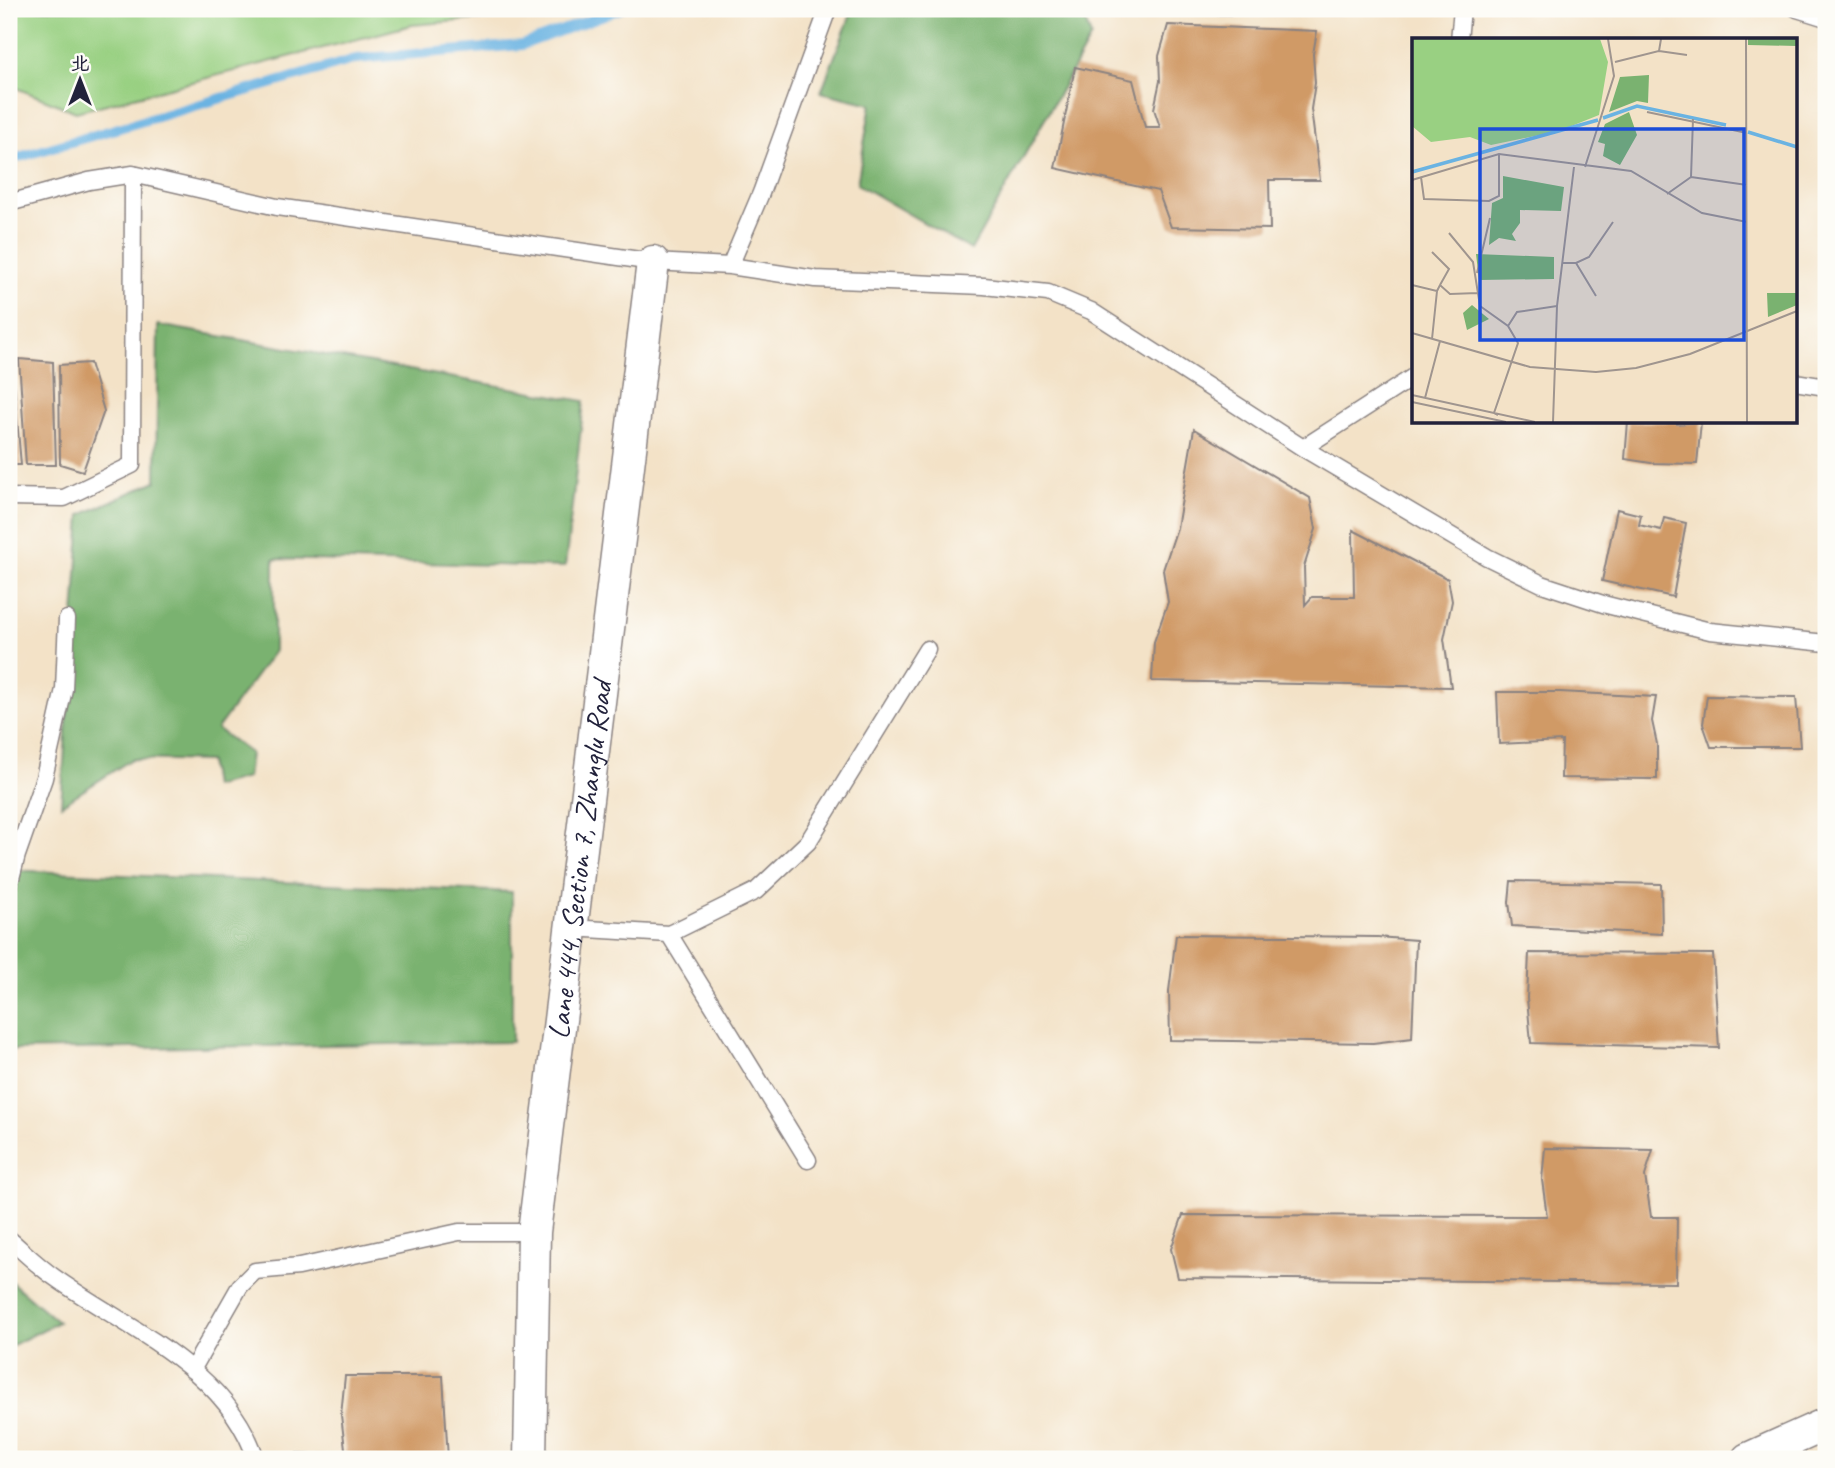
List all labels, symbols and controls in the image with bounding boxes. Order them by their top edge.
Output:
inset map [1412,38,1797,424]
north arrow [46,46,116,116]
text: 北 [70,52,90,76]
street label: Lane 444, Section 7, Zhanglu Road [539,675,621,1041]

